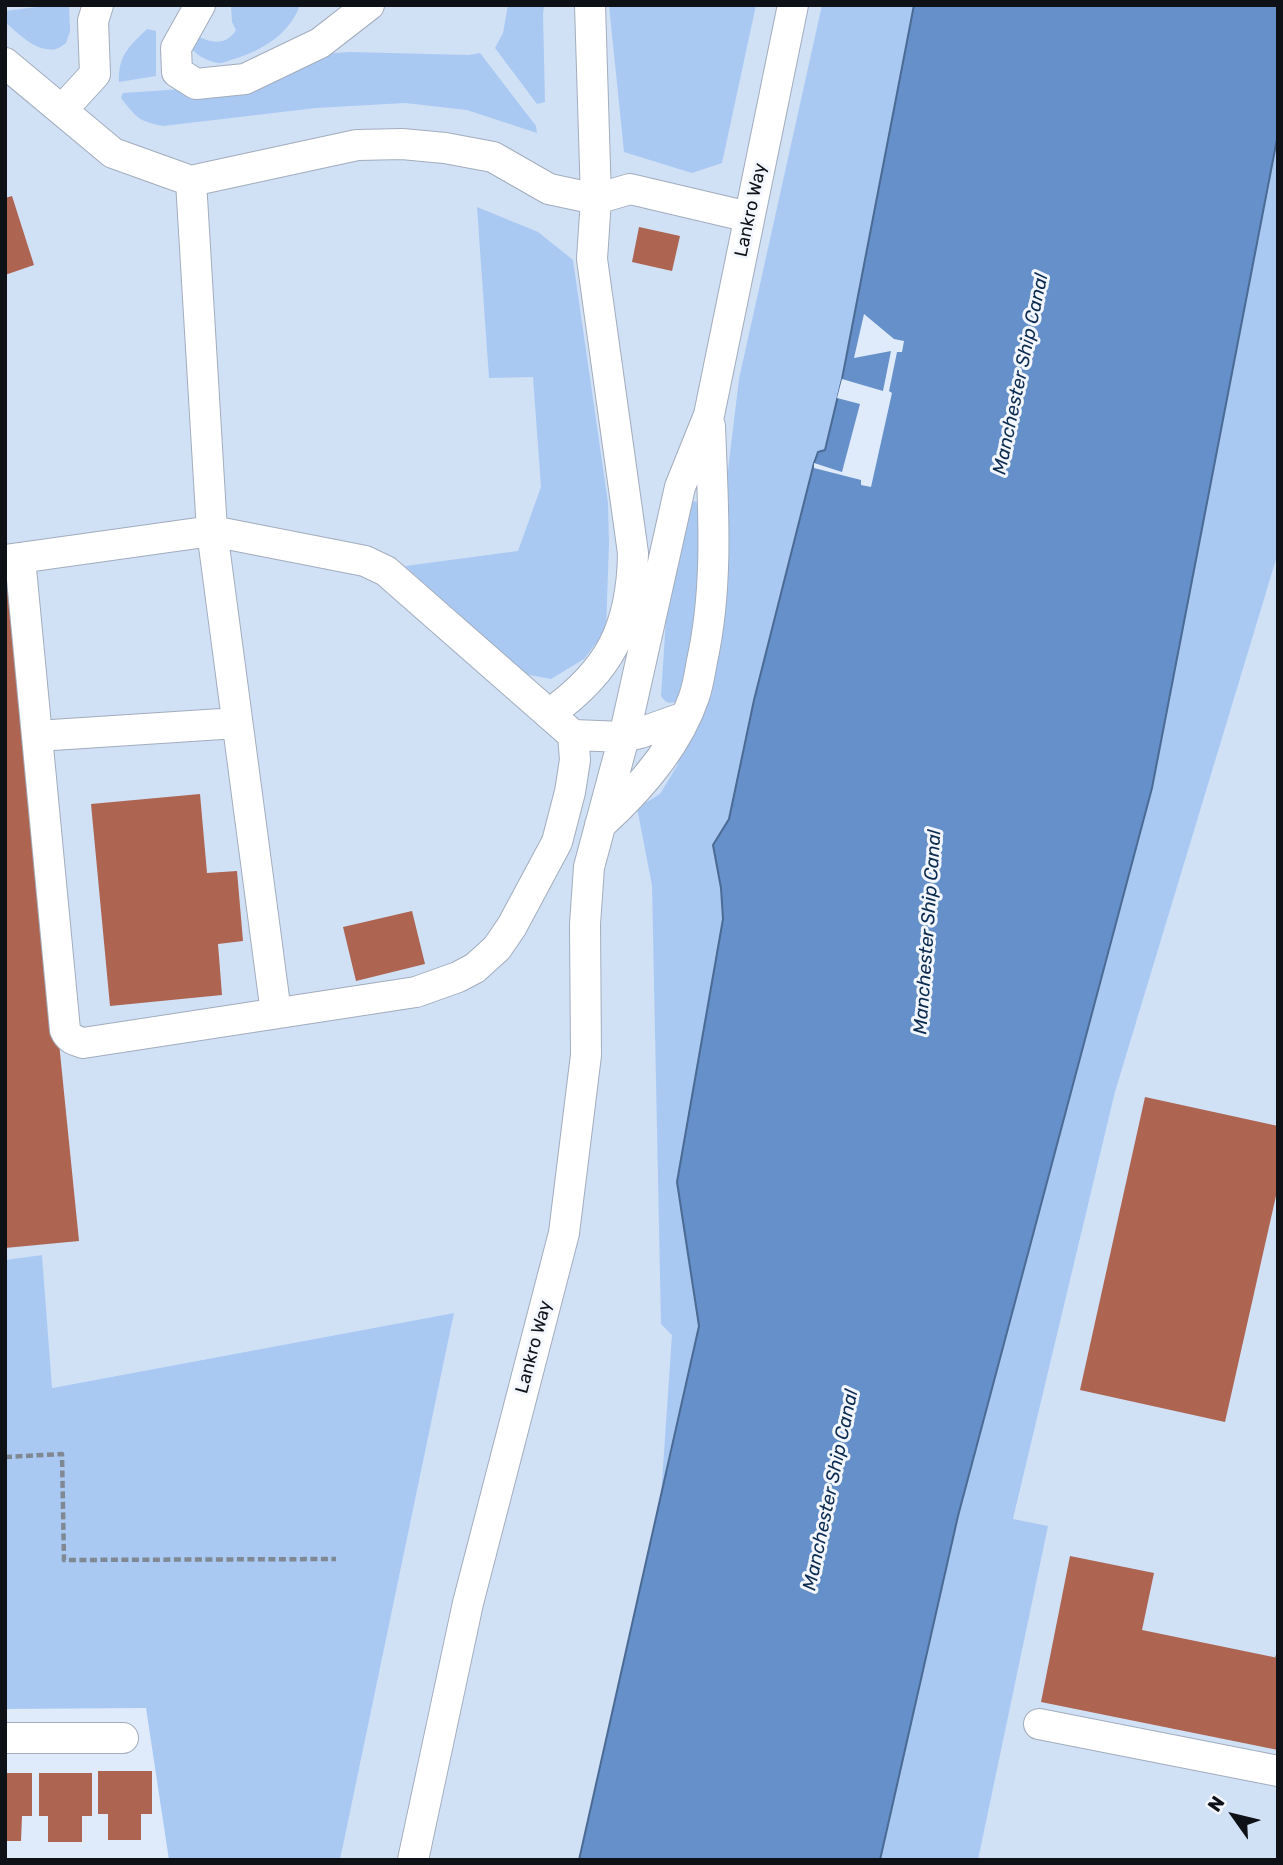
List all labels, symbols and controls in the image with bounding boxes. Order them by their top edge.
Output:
street label: Lankro Way [731,161,771,259]
water label: Manchester Ship Canal [989,271,1053,477]
water label: Manchester Ship Canal [909,829,947,1035]
street label: Lankro Way [511,1298,557,1396]
water label: Manchester Ship Canal [799,1387,863,1593]
north arrow [1199,1781,1269,1851]
text: N [1203,1792,1230,1816]

